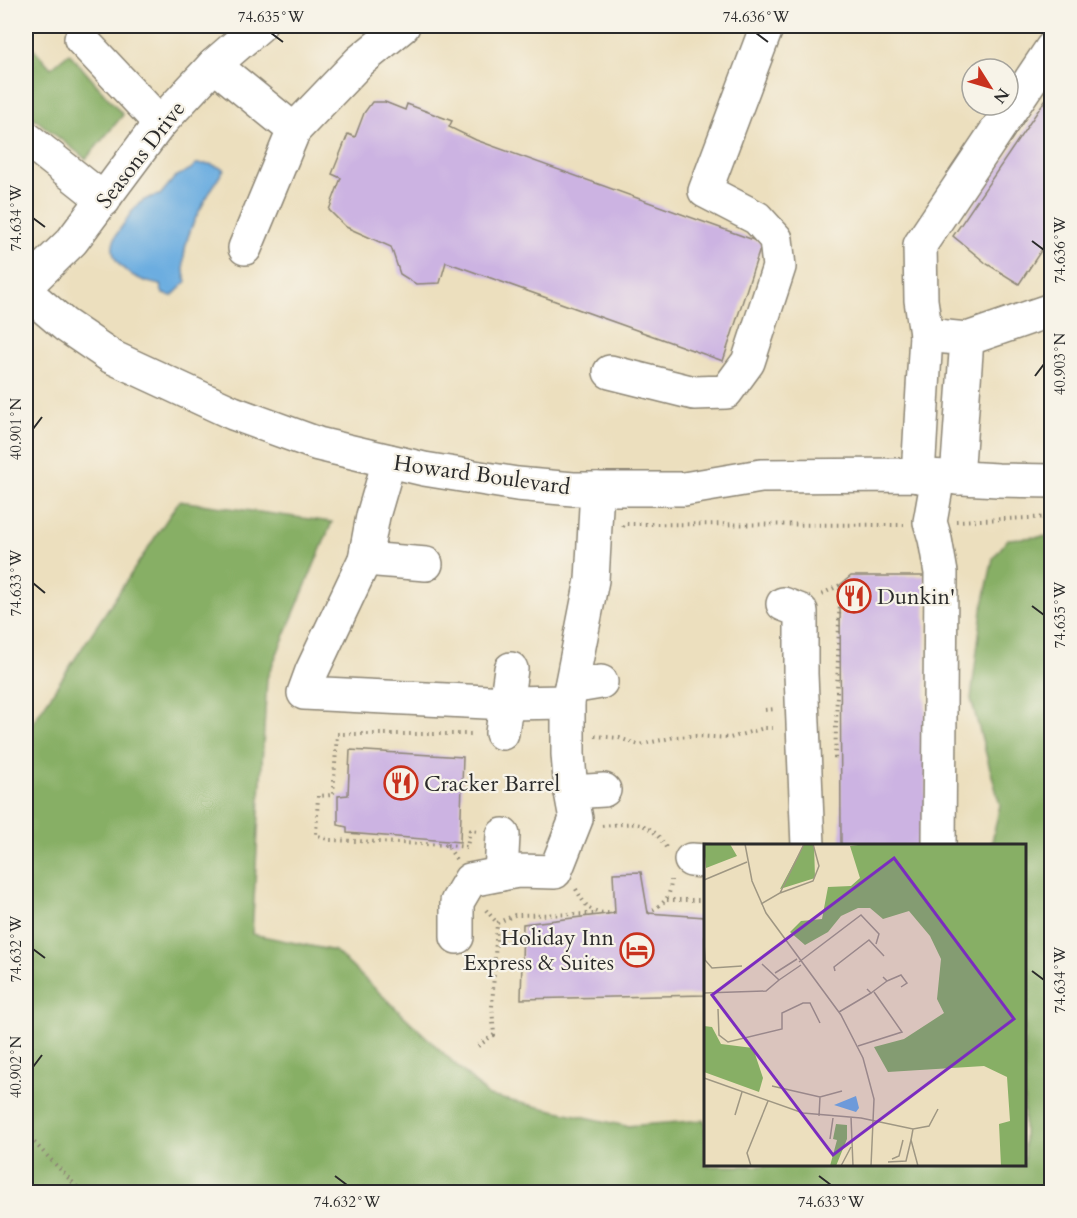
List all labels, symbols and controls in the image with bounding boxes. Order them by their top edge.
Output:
text: 74.635°W [238,7,305,27]
text: 74.636°W [723,7,790,27]
north arrow [960,57,1020,117]
text: N [988,83,1014,108]
street label: Seasons Drive [89,95,192,215]
text: 74.634°W [6,184,26,251]
text: 74.636°W [1050,216,1070,283]
text: 40.903°N [1050,332,1070,395]
text: 40.901°N [6,397,26,460]
street label: Howard Boulevard [392,448,572,502]
text: 74.633°W [6,549,26,616]
restaurant icon: Dunkin' [836,578,872,614]
text: 74.635°W [1050,581,1070,648]
place label: Dunkin' [877,582,955,612]
restaurant icon: Cracker Barrel [383,765,419,801]
place label: Cracker Barrel [424,769,561,799]
inset map [704,844,1026,1167]
text: 74.632°W [6,915,26,982]
place label: Holiday Inn Express & Suites [463,923,614,978]
hotel icon: Holiday Inn Express & Suites [619,932,655,968]
text: 74.634°W [1050,946,1070,1013]
text: 40.902°N [6,1035,26,1098]
text: 74.632°W [314,1192,381,1212]
text: 74.633°W [798,1192,865,1212]

